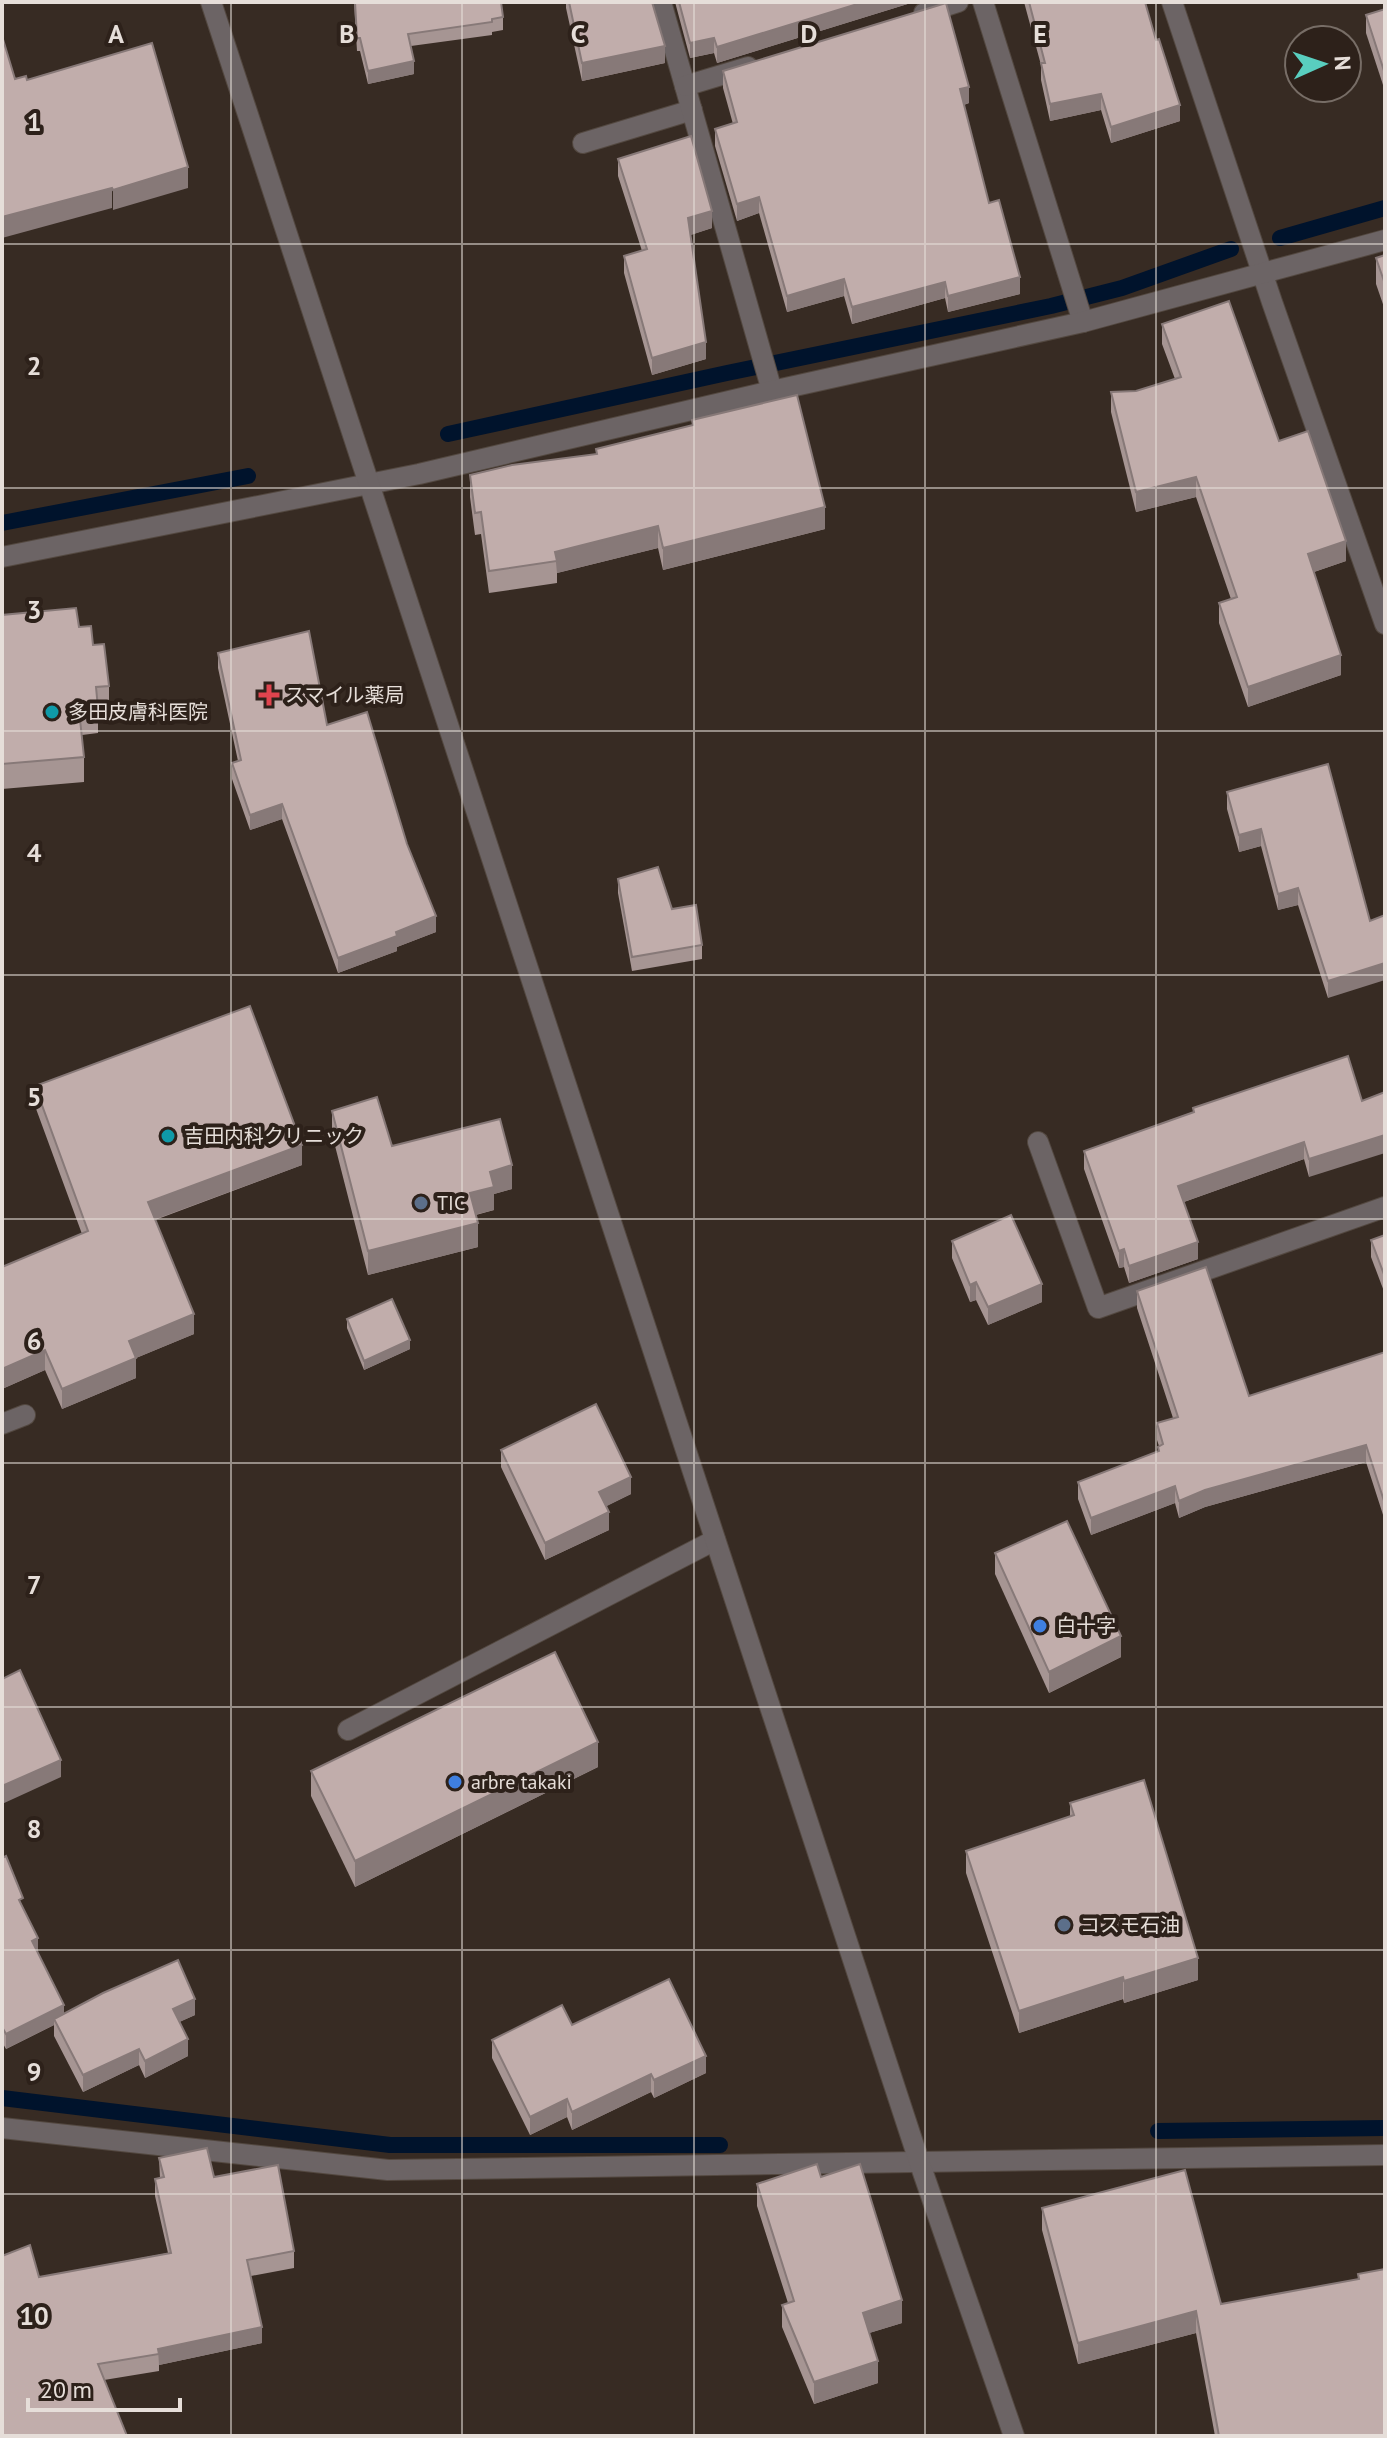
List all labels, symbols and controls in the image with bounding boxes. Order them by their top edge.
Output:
text: A [108,17,124,50]
text: B [339,17,355,50]
text: C [571,17,585,50]
text: D [801,17,817,50]
text: E [1033,17,1047,50]
north arrow [1283,24,1363,104]
text: N [1329,55,1357,71]
text: 1 [27,105,41,138]
text: 2 [27,349,41,382]
text: 3 [27,593,41,626]
place label: スマイル薬局 [285,682,404,708]
marker: スマイル薬局 [260,686,278,704]
place label: 多田皮膚科医院 [68,699,208,725]
marker: 多田皮膚科医院 [43,703,61,721]
text: 4 [27,836,42,869]
text: 5 [27,1080,41,1113]
place label: 吉田内科クリニック [184,1123,364,1149]
marker: 吉田内科クリニック [159,1127,177,1145]
place label: TIC [437,1190,465,1216]
marker: TIC [412,1194,430,1212]
text: 6 [27,1324,41,1357]
text: 7 [27,1568,41,1601]
place label: 白十字 [1056,1613,1116,1639]
marker: 白十字 [1031,1617,1049,1635]
place label: arbre takaki [471,1769,572,1795]
marker: arbre takaki [446,1773,464,1791]
text: 8 [27,1812,41,1845]
place label: コスモ石油 [1080,1912,1180,1938]
marker: コスモ石油 [1055,1916,1073,1934]
text: 9 [27,2055,41,2088]
text: 10 [19,2299,49,2332]
scale bar [28,2362,180,2412]
text: 20 m [40,2374,92,2405]

